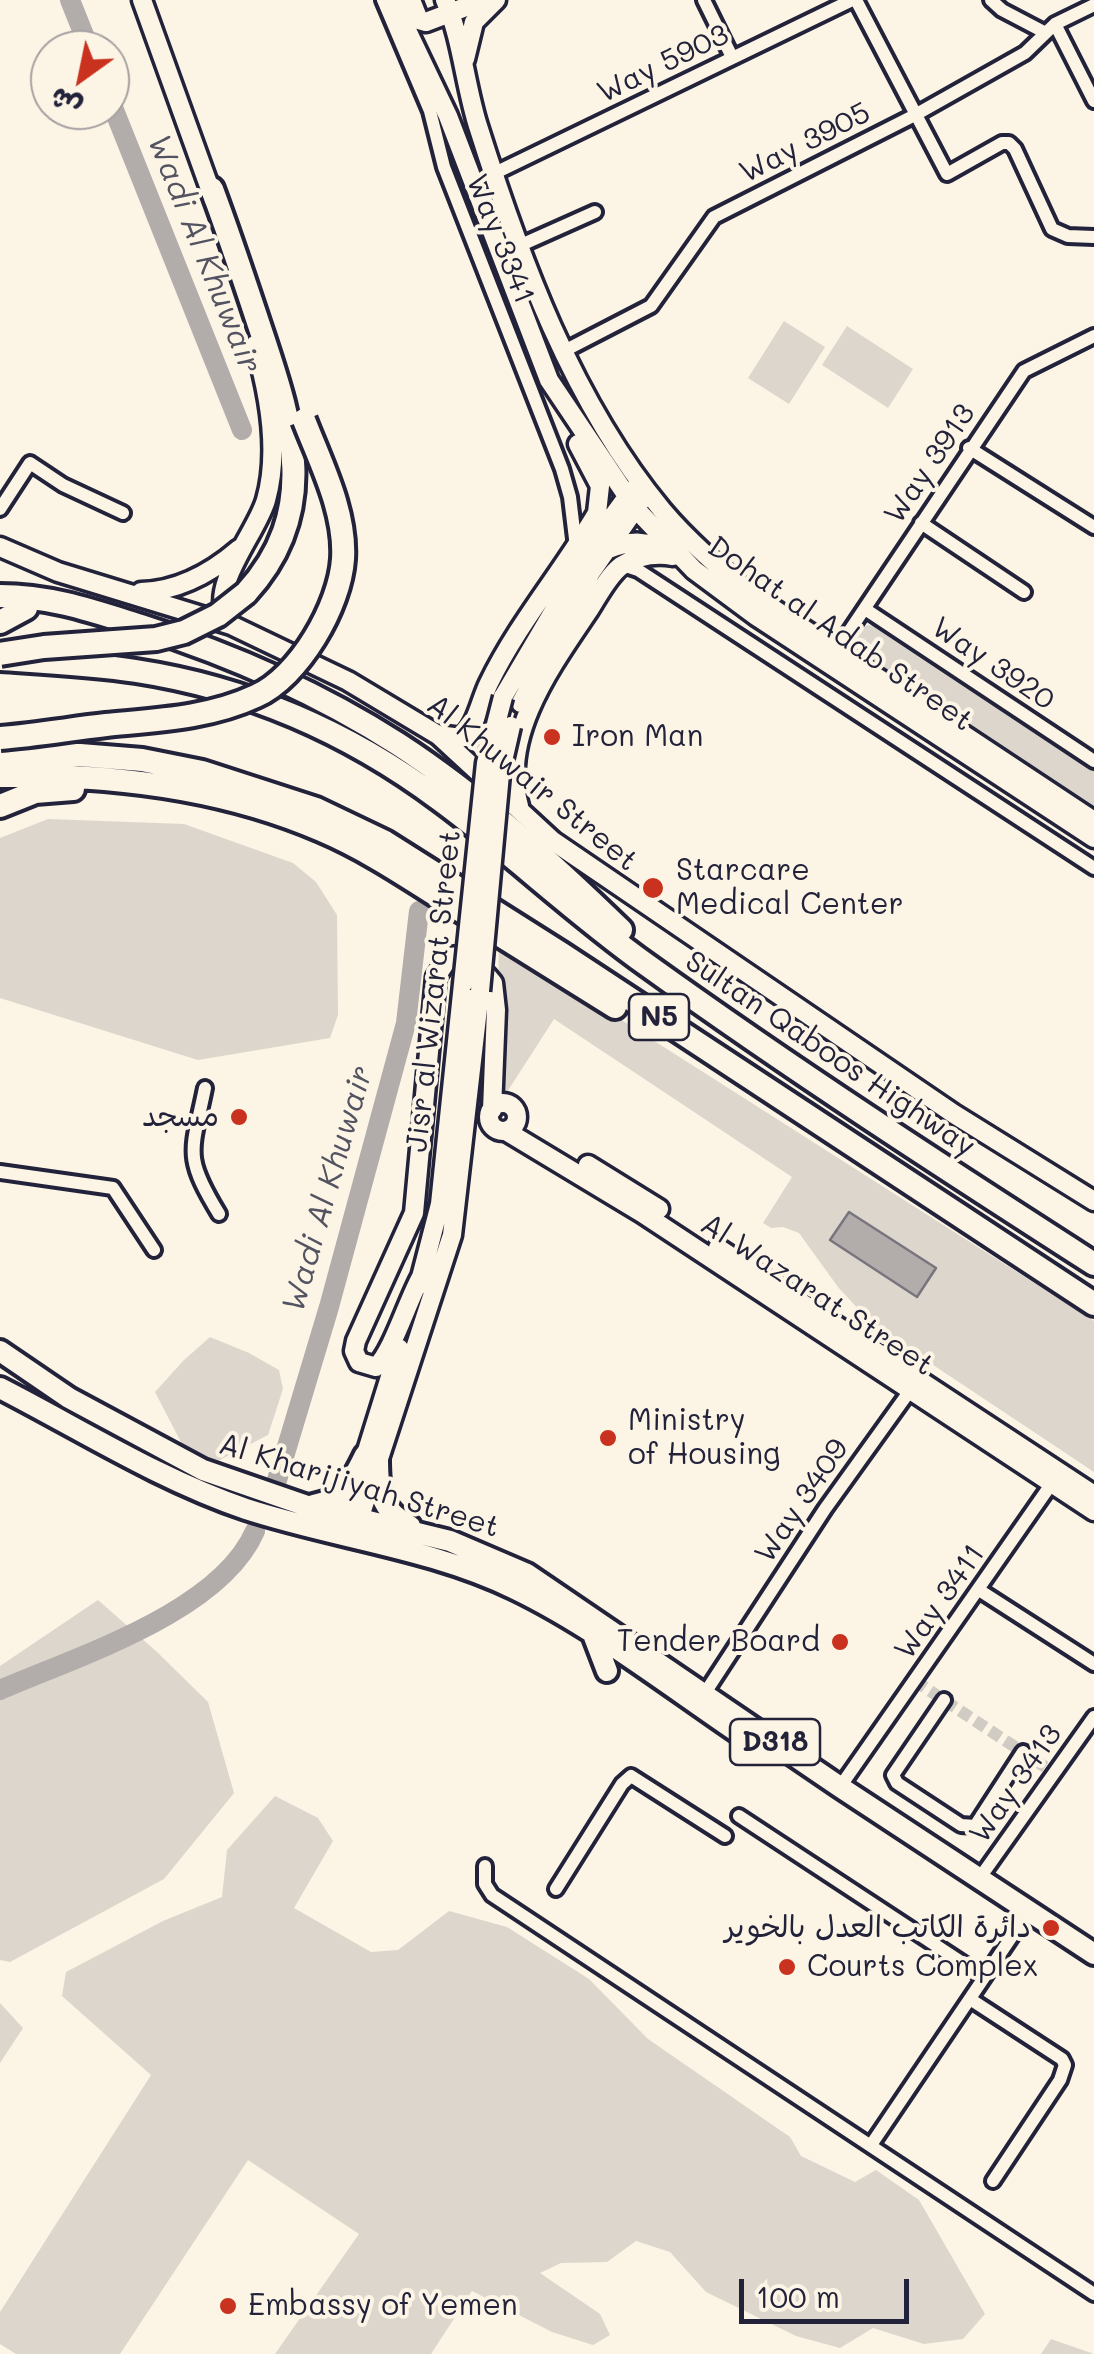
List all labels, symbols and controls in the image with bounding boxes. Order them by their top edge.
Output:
street label: Way 5903 [591,17,735,111]
north arrow [30,30,130,130]
text: ش [42,80,87,127]
street label: Way 3905 [734,95,876,191]
water label: Wadi Al Khuwair [139,129,269,379]
street label: Way 3341 [458,169,542,309]
street label: Way 3913 [877,397,983,531]
street label: Dohat al Adab Street [701,529,979,739]
street label: Way 3920 [925,610,1061,718]
street label: Al Khuwair Street [419,687,645,879]
place label: Iron Man [572,719,703,755]
marker: Iron Man [541,726,563,748]
street label: Jisr al Wizarat Street [399,828,469,1154]
place label: Starcare Medical Center [676,853,904,924]
marker: Starcare Medical Center [640,875,666,901]
street label: Sultan Qaboos Highway [678,943,982,1165]
road number: N5 [629,994,689,1040]
water label: Wadi Al Khuwair [274,1061,382,1317]
place label: مسجد [142,1099,219,1135]
marker: مسجد [228,1106,250,1128]
street label: Al Wazarat Street [694,1206,940,1384]
place label: Ministry of Housing [628,1403,780,1474]
street label: Al Kharijiyah Street [214,1426,504,1546]
marker: Ministry of Housing [597,1427,619,1449]
street label: Way 3409 [747,1432,857,1570]
street label: Way 3411 [887,1537,993,1667]
place label: Tender Board [617,1624,820,1660]
marker: Tender Board [829,1631,851,1653]
street label: Way 3413 [962,1718,1070,1850]
road number: D318 [730,1719,820,1765]
place label: دائرة الكاتب العدل بالخوير [725,1910,1031,1946]
marker: دائرة الكاتب العدل بالخوير [1040,1917,1062,1939]
place label: Courts Complex [807,1949,1038,1985]
marker: Courts Complex [776,1956,798,1978]
scale bar [744,2259,914,2321]
text: 100 m [756,2276,840,2316]
place label: Embassy of Yemen [248,2288,518,2324]
marker: Embassy of Yemen [217,2295,239,2317]

